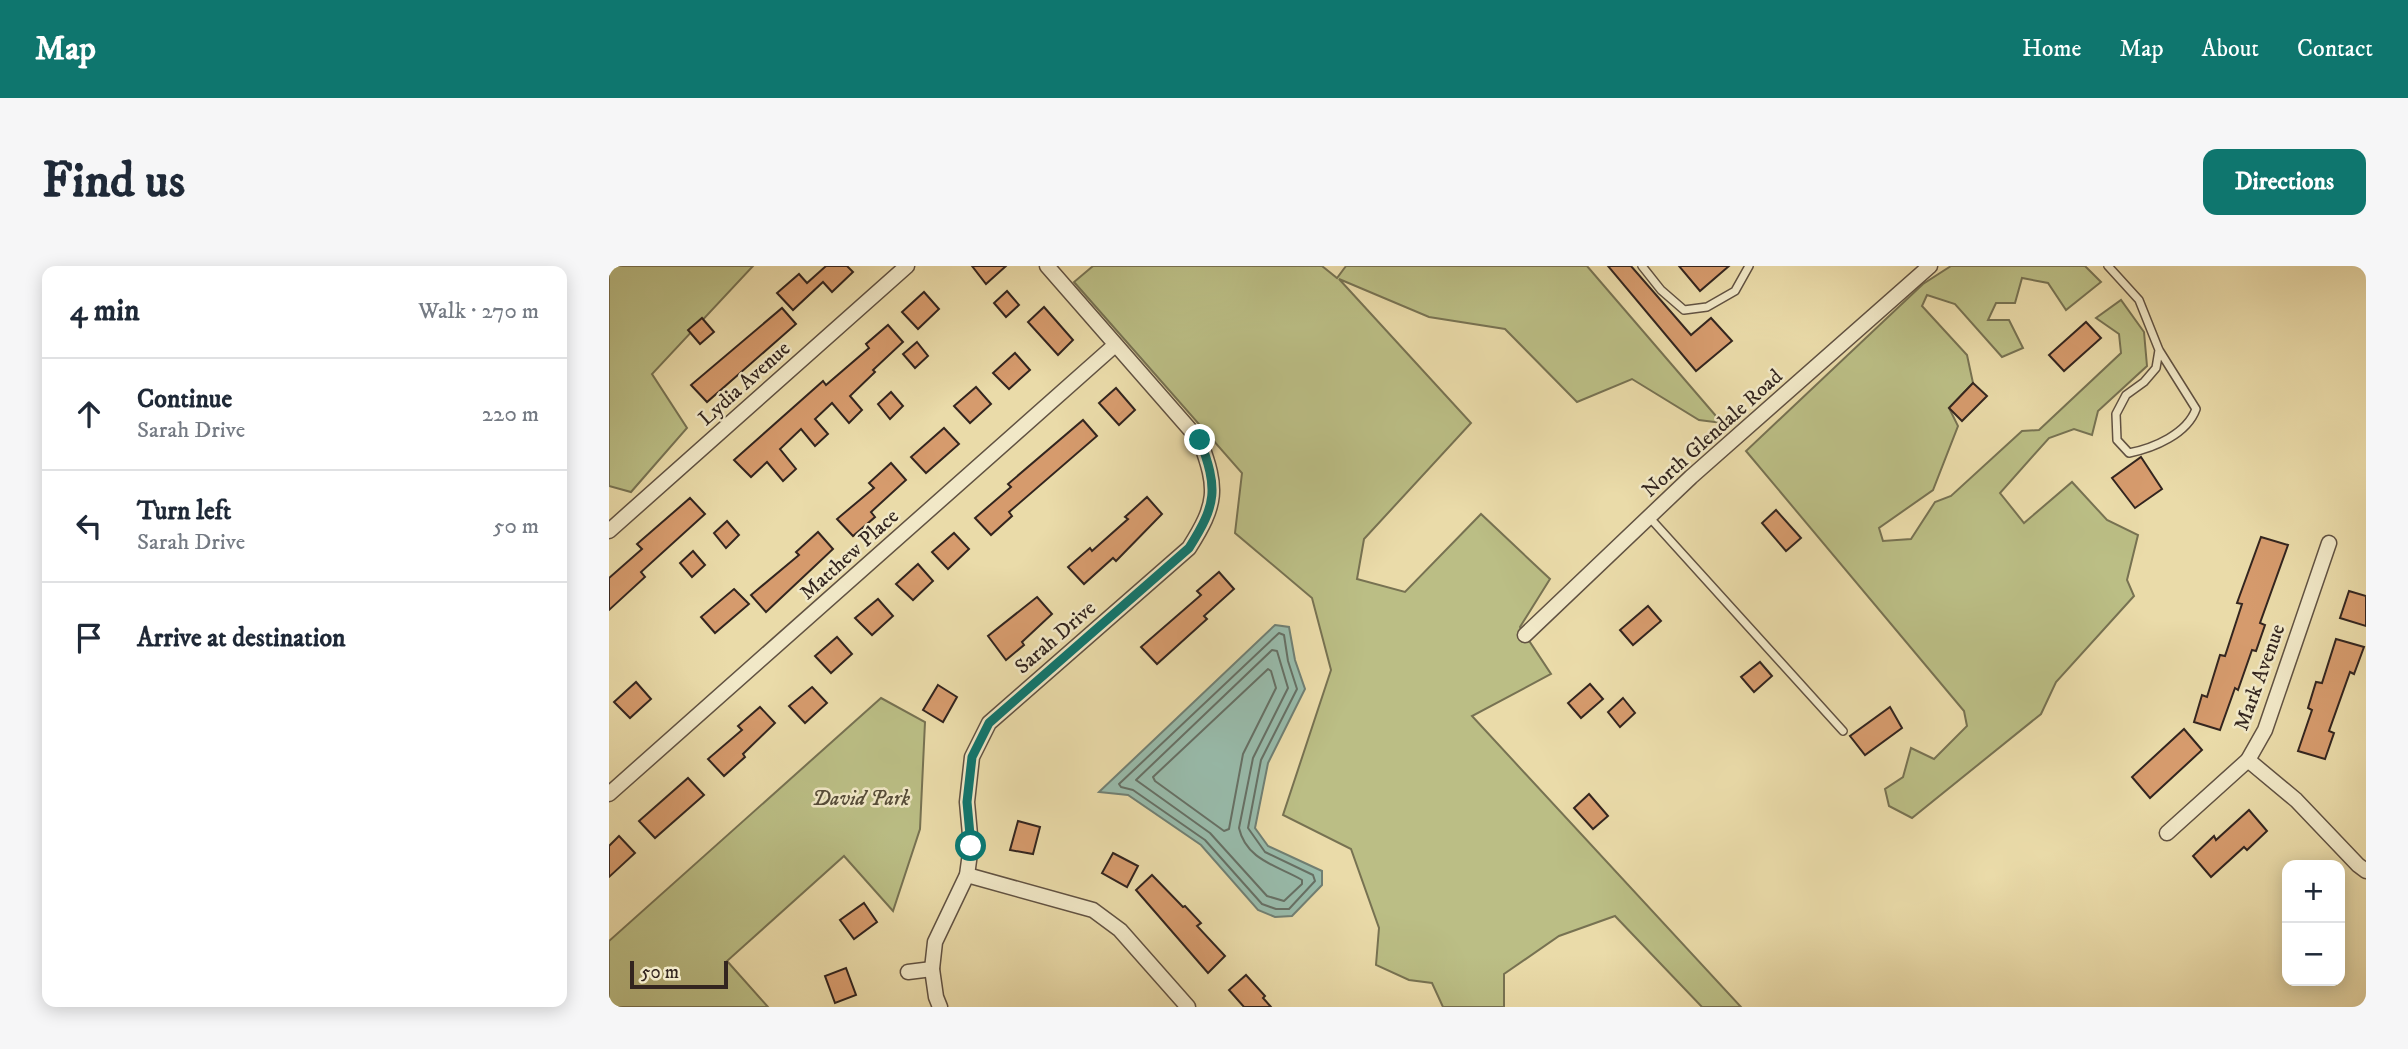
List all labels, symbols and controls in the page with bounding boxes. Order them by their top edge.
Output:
text: Map [35,29,96,70]
text: Home [2022,34,2081,64]
text: Map [2119,34,2164,64]
text: About [2202,34,2259,64]
text: Contact [2297,34,2373,64]
button: Directions [2203,149,2366,215]
text: Find us [42,151,185,213]
text: 4 min [70,293,140,330]
text: Walk · 270 m [418,297,539,326]
street label: Lydia Avenue [693,336,796,432]
street label: North Glendale Road [1637,364,1789,504]
text: Continue [137,383,232,416]
icon: ahead [70,395,108,433]
text: 220 m [482,400,539,429]
text: Sarah Drive [137,416,245,445]
route end [1184,424,1215,455]
text: Turn left [137,495,231,528]
street label: Matthew Place [795,503,905,606]
icon: left [70,507,108,545]
text: 50 m [493,512,539,541]
text: Sarah Drive [137,528,245,557]
street label: Sarah Drive [1010,595,1102,680]
icon: arrive [70,619,108,657]
street label: Mark Avenue [2229,620,2291,734]
text: Arrive at destination [137,622,346,655]
park label: David Park [812,786,910,812]
route start [955,830,986,861]
map controls [2282,860,2345,986]
button: + [2282,860,2345,923]
button: − [2282,923,2345,986]
scale bar [630,958,728,990]
text: 50 m [641,961,679,984]

